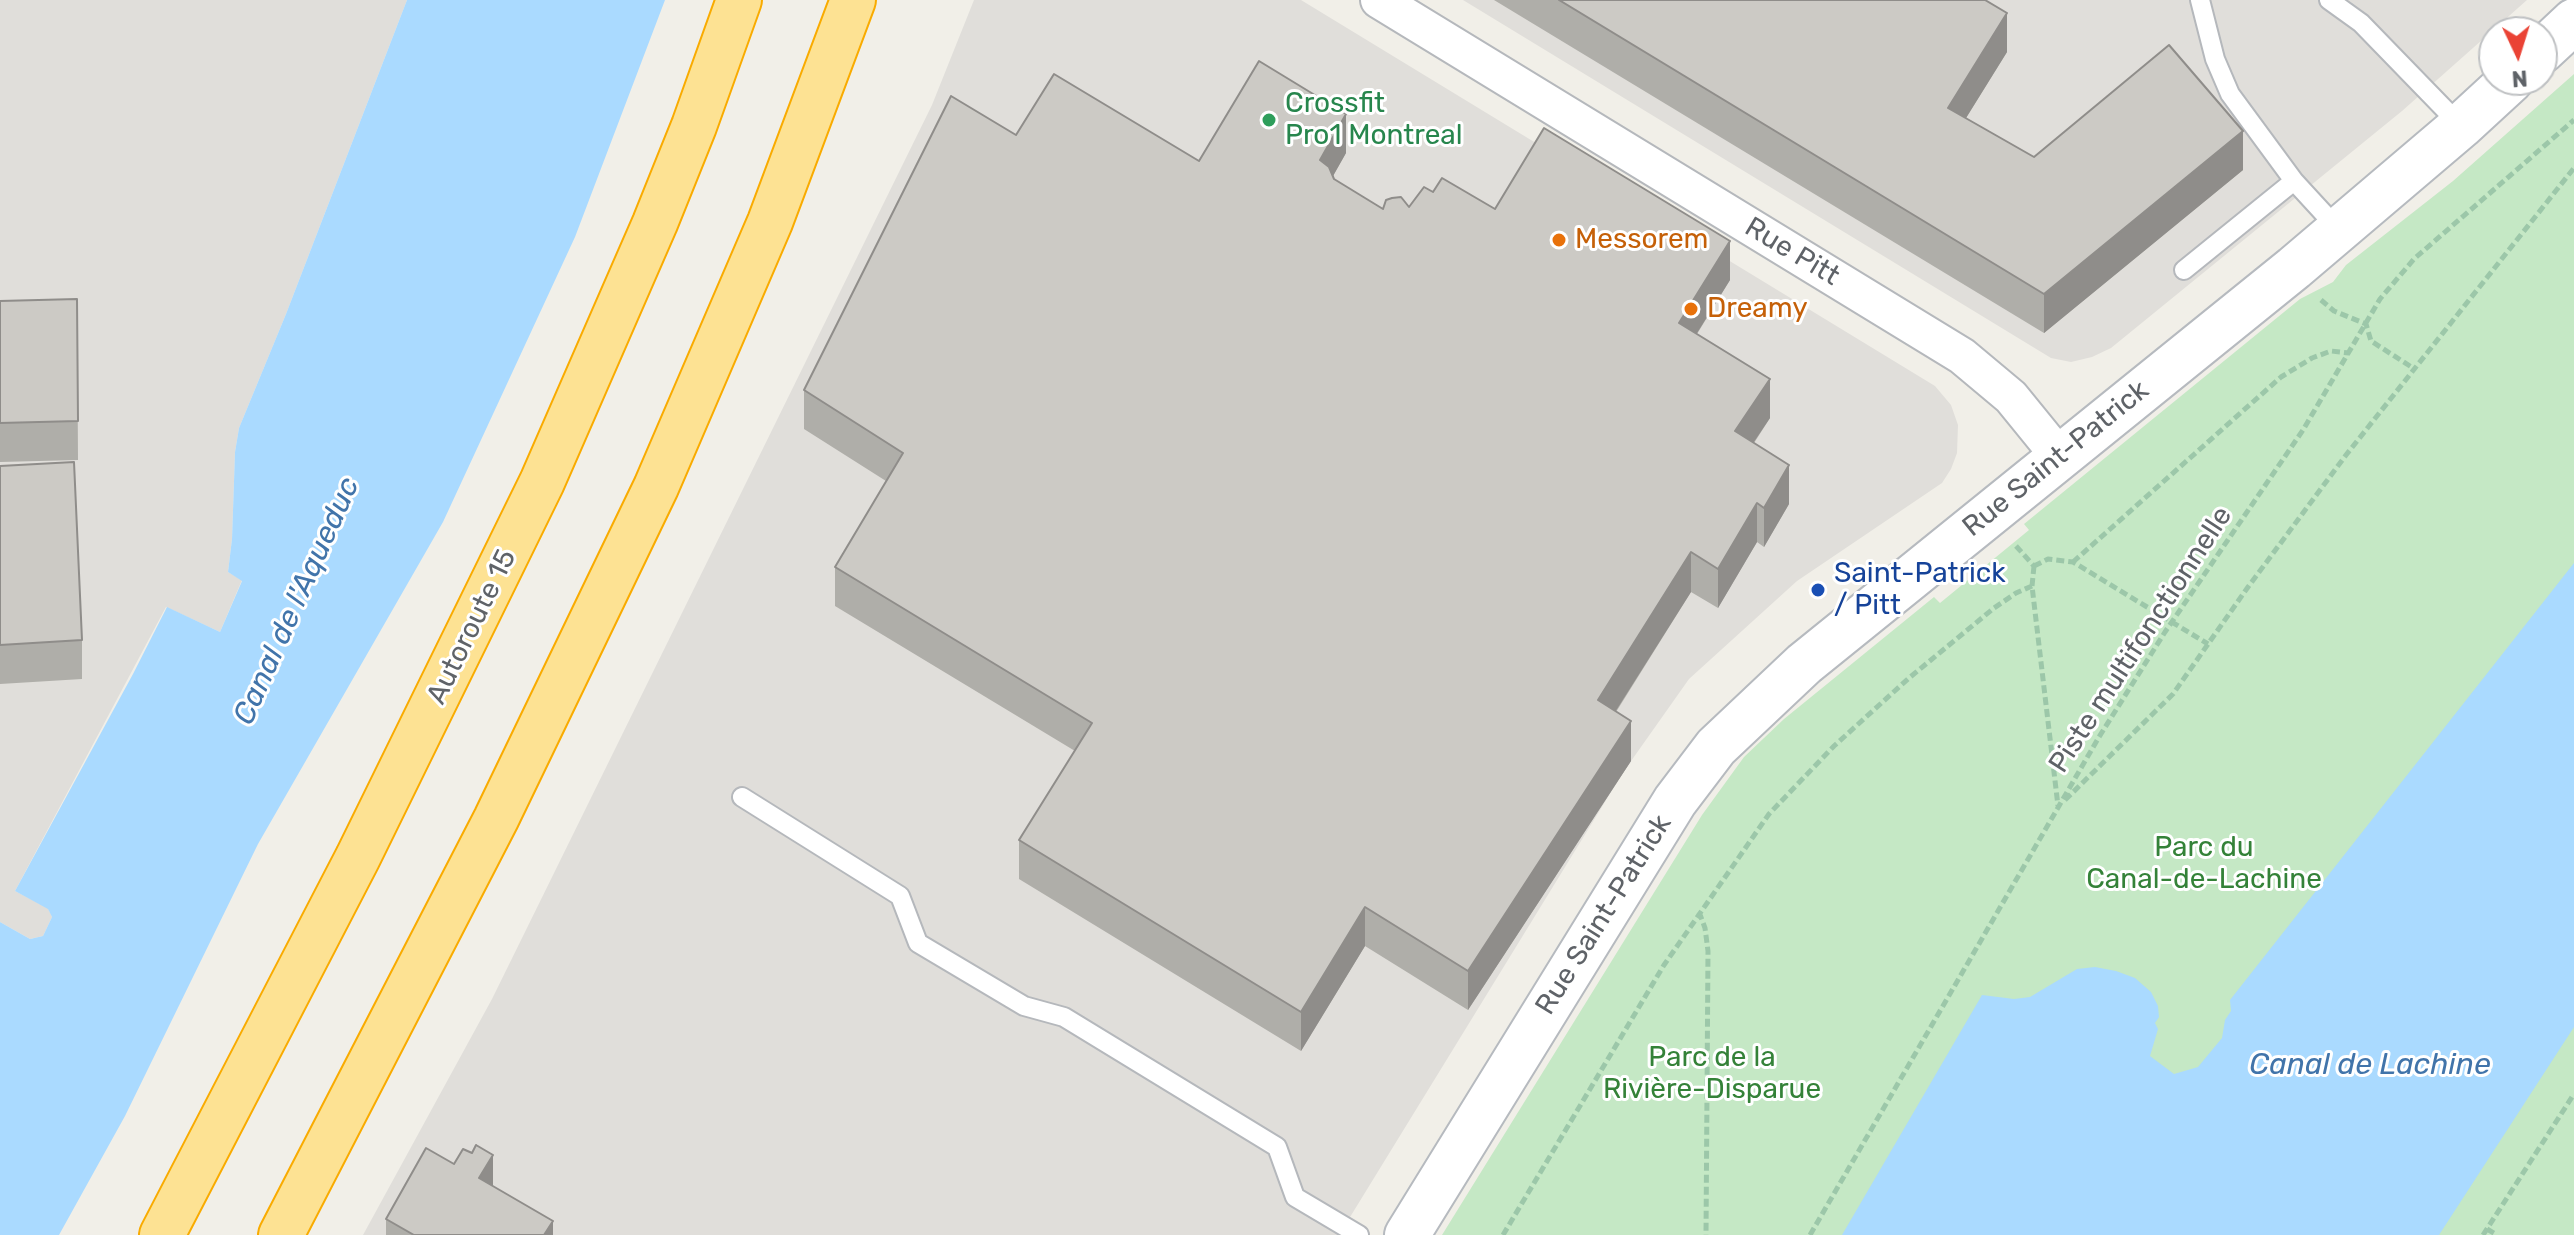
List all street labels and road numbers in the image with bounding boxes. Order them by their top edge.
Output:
street label: Rue Pitt [1739,211,1845,293]
street label: Rue Saint-Patrick [1956,374,2156,544]
street label: Piste multifonctionnelle [2042,501,2240,779]
street label: Autoroute 15 [420,544,524,710]
street label: Rue Saint-Patrick [1529,809,1679,1021]

